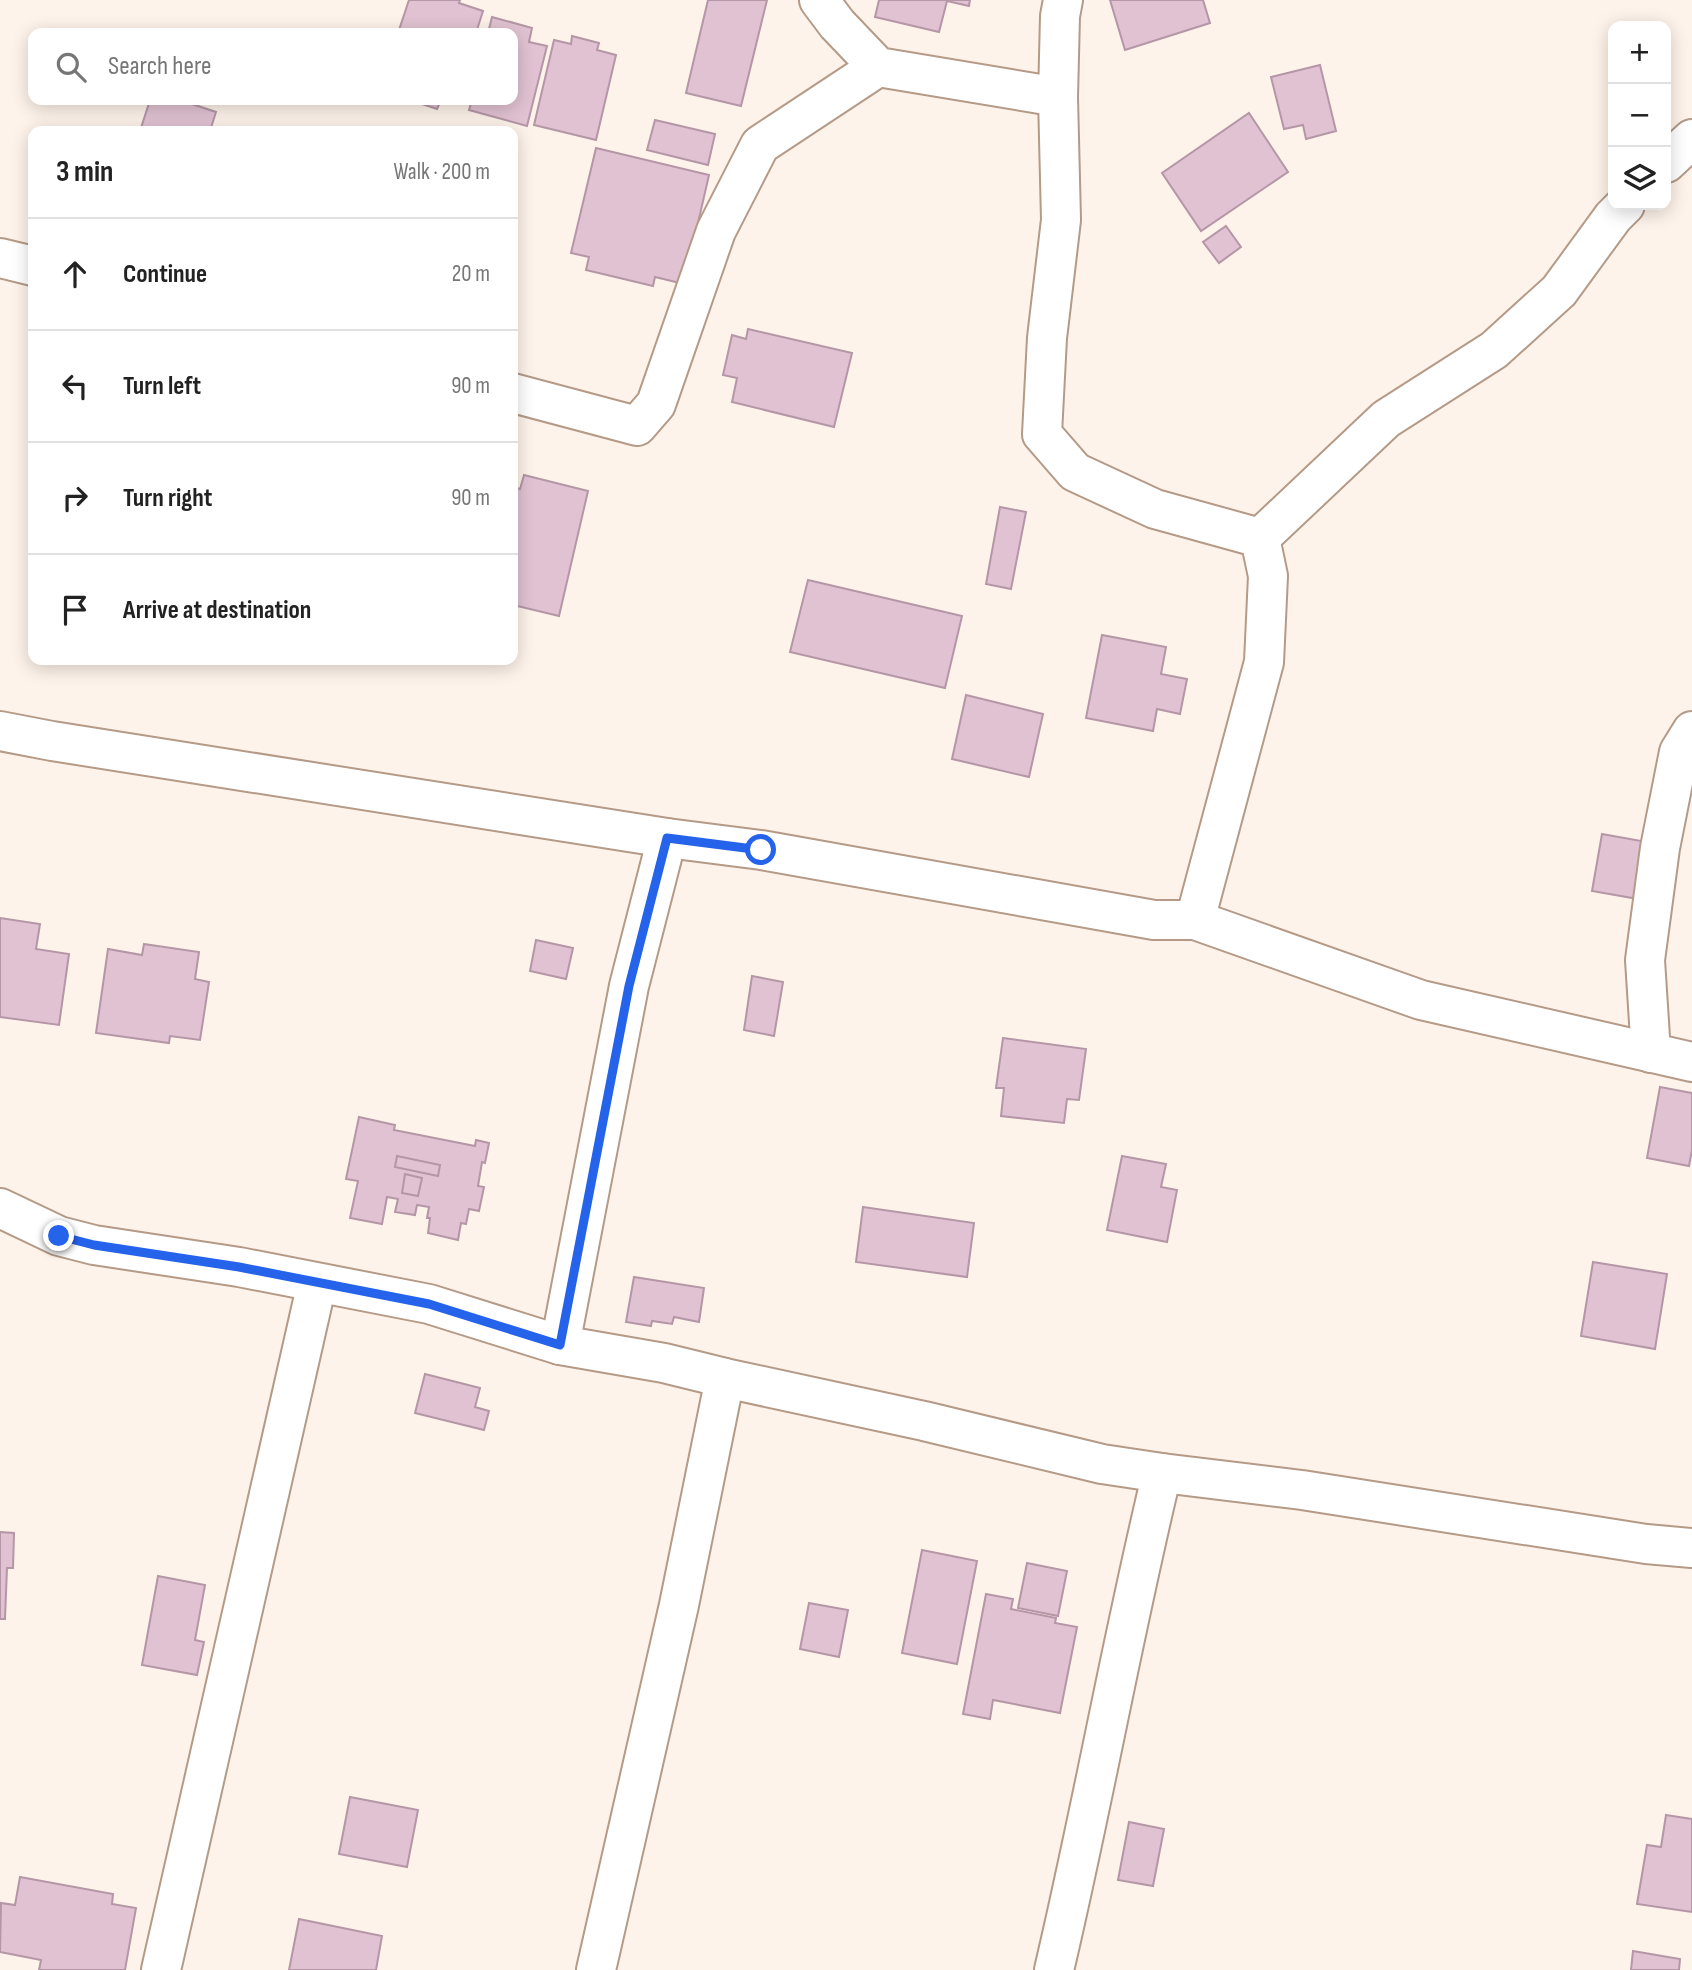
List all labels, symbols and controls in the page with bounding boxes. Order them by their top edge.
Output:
map controls [1608,21,1671,210]
button: + [1608,21,1671,84]
search box [28,28,518,105]
icon: search [52,48,90,86]
text: Search here [108,51,211,82]
button: − [1608,84,1671,147]
button: layers [1608,147,1671,210]
text: 3 min [56,154,113,190]
text: Walk · 200 m [393,158,490,186]
icon: ahead [56,255,94,293]
text: Continue [123,259,207,290]
text: 20 m [452,260,490,288]
icon: left [56,367,94,405]
text: Turn left [123,371,201,402]
text: 90 m [451,372,490,400]
icon: right [56,479,94,517]
text: Turn right [123,483,212,514]
text: 90 m [451,484,490,512]
icon: arrive [56,591,94,629]
text: Arrive at destination [123,595,311,626]
route start [745,834,776,865]
route end [43,1220,74,1251]

